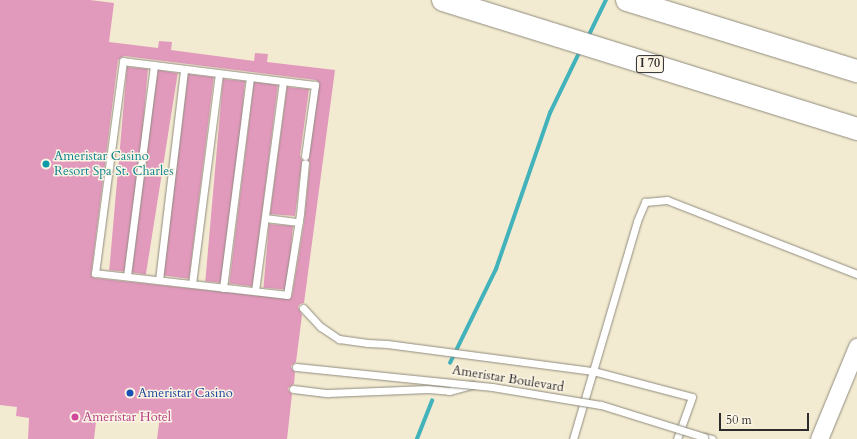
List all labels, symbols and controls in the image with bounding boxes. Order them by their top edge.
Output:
road number: I 70 [635,54,665,74]
place label: Ameristar Casino Resort Spa St. Charles [54,149,174,180]
marker: Ameristar Casino Resort Spa St. Charles [41,159,51,169]
street label: Ameristar Boulevard [451,362,565,396]
place label: Ameristar Casino [138,385,233,401]
marker: Ameristar Casino [125,388,135,398]
scale bar [721,405,811,431]
place label: Ameristar Hotel [83,409,171,425]
marker: Ameristar Hotel [70,412,80,422]
text: 50 m [726,412,752,428]

